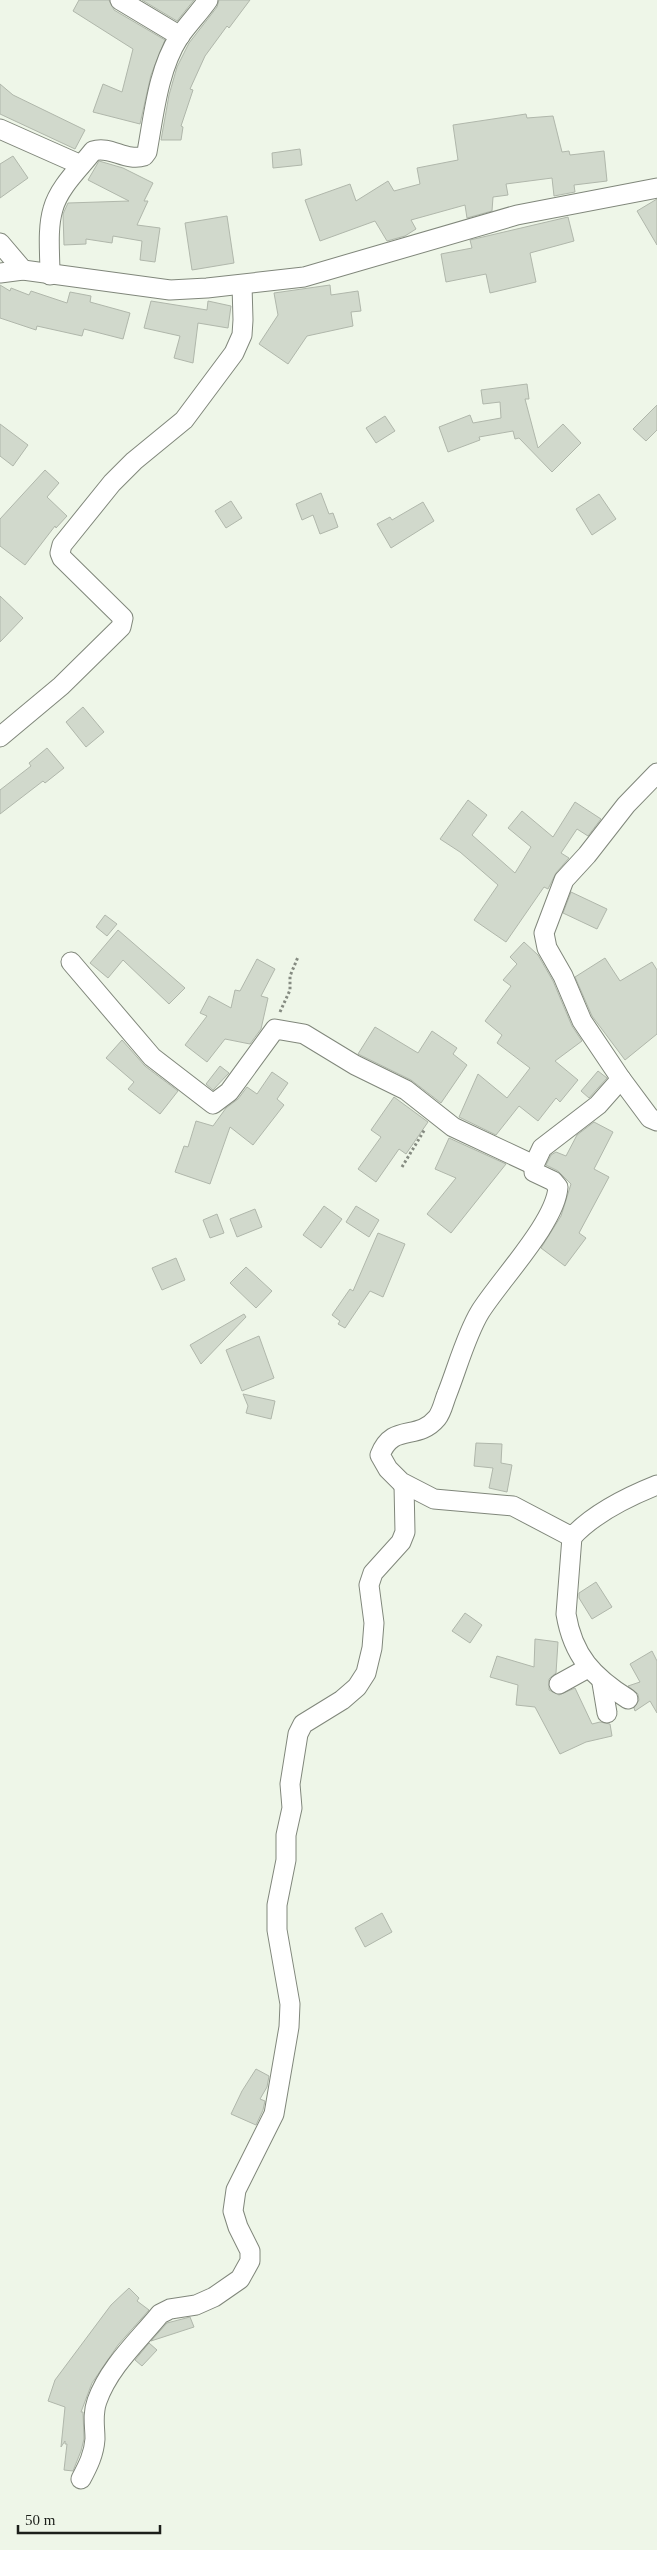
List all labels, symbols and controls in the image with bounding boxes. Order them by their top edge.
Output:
scale bar [18,2502,160,2534]
text: 50 m [25,2512,56,2528]

